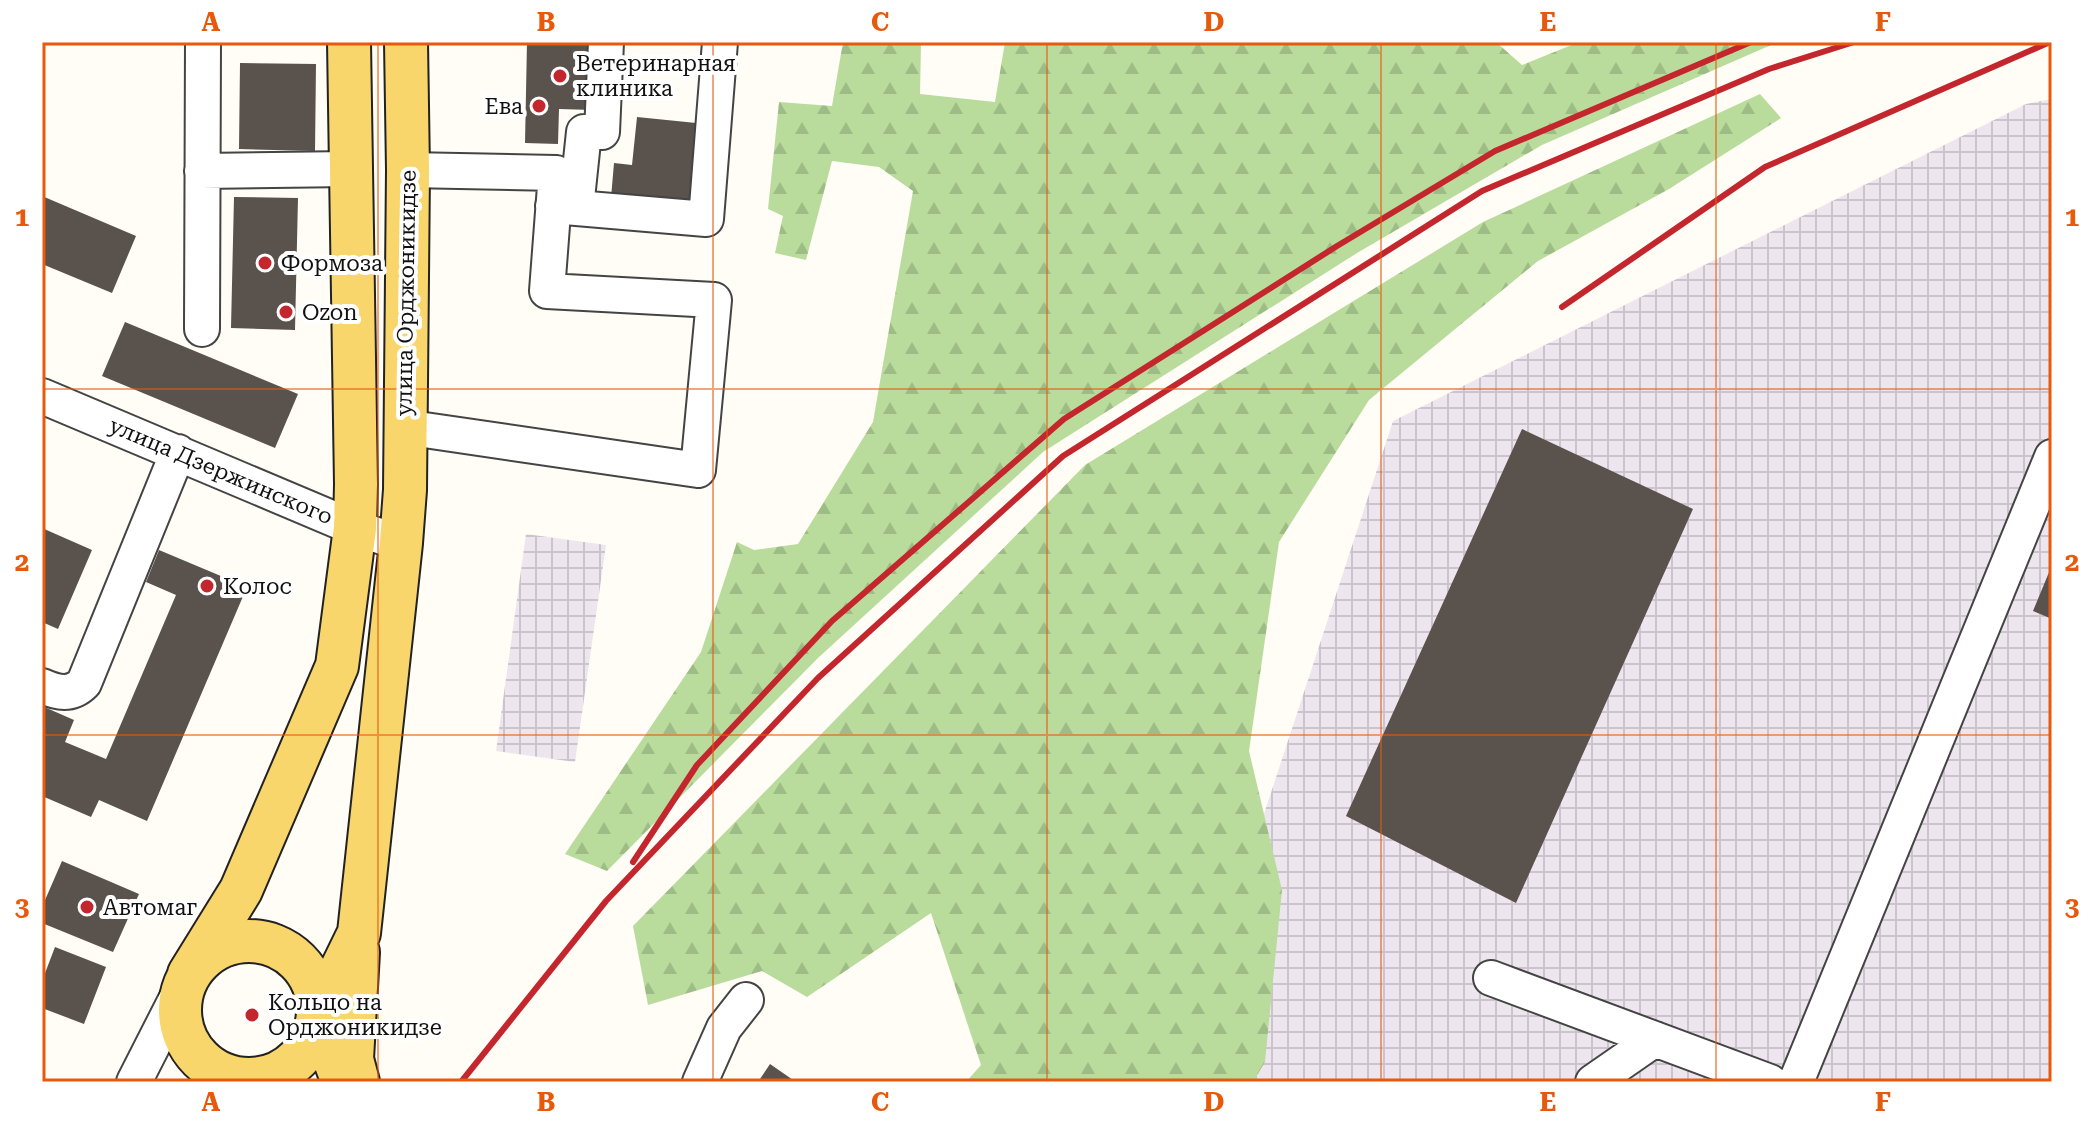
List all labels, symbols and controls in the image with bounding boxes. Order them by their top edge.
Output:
text: A [202,7,221,37]
text: B [537,7,555,37]
text: C [871,7,889,37]
text: D [1204,7,1224,37]
text: E [1540,7,1556,37]
text: F [1875,7,1891,37]
place label: Ветеринарная клиника [576,51,736,101]
marker: Ветеринарная клиника [551,67,569,85]
place label: Ева [485,94,523,119]
marker: Ева [530,97,548,115]
street label: улица Орджоникидзе [391,170,421,416]
text: 1 [15,202,29,232]
text: 1 [2065,202,2079,232]
place label: Формоза [281,251,383,276]
marker: Формоза [256,254,274,272]
place label: Ozon [302,300,358,325]
marker: Ozon [277,303,295,321]
street label: улица Дзержинского [106,413,336,529]
text: 2 [15,547,29,577]
text: 2 [2065,547,2079,577]
place label: Колос [223,574,292,599]
marker: Колос [198,577,216,595]
text: 3 [15,892,29,922]
text: 3 [2065,892,2079,922]
place label: Автомаг [103,895,198,920]
marker: Автомаг [78,898,96,916]
place label: Кольцо на Орджоникидзе [268,990,442,1040]
marker: Кольцо на Орджоникидзе [243,1006,261,1024]
text: A [202,1087,221,1117]
text: B [537,1087,555,1117]
text: C [871,1087,889,1117]
text: D [1204,1087,1224,1117]
text: E [1540,1087,1556,1117]
text: F [1875,1087,1891,1117]

